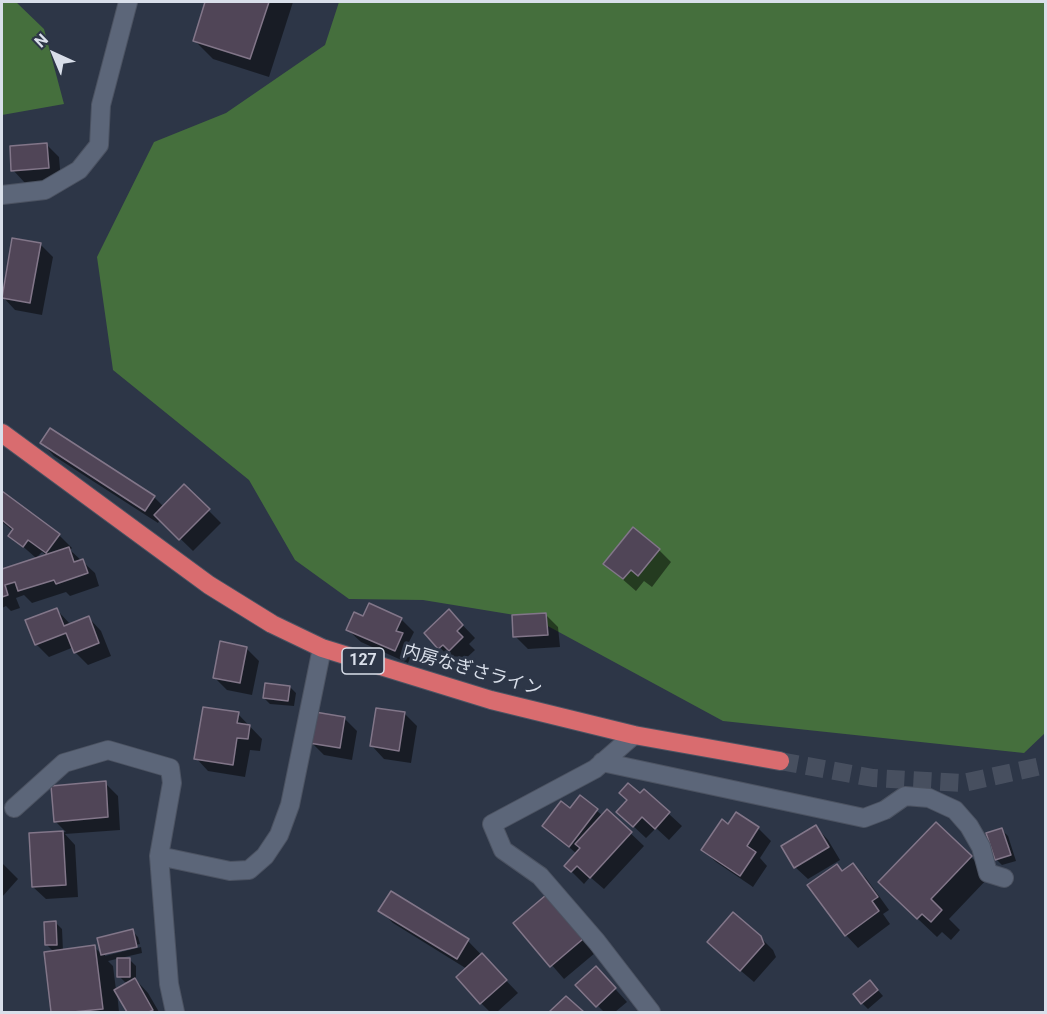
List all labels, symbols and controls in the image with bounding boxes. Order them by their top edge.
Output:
north arrow [24,24,84,84]
text: N [30,30,52,51]
street label: 内房なぎさライン [400,641,544,701]
road number: 127 [342,648,384,674]

